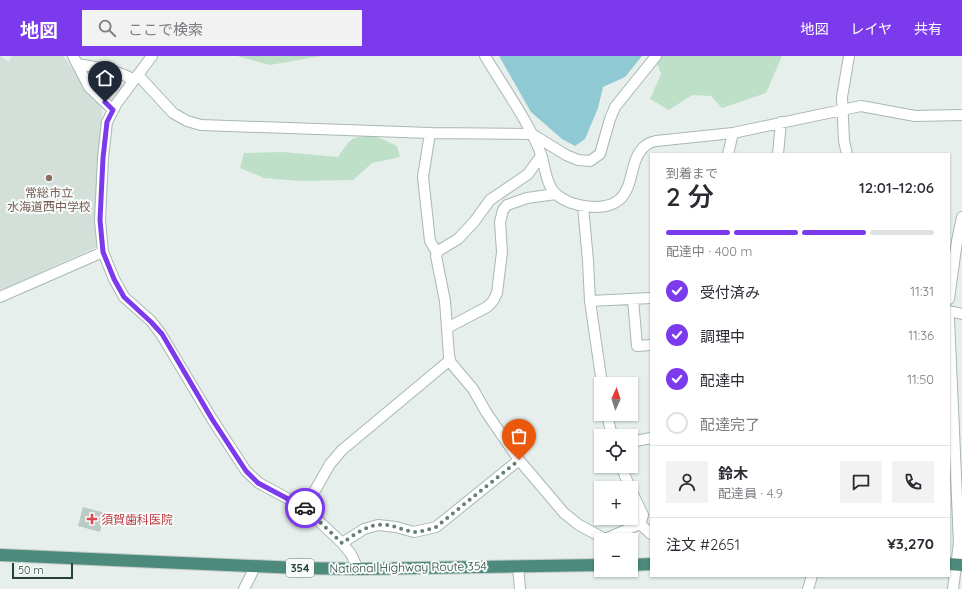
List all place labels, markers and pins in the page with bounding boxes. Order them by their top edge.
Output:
pin [88,61,122,102]
marker: 常総市立 水海道西中学校 [44,173,54,183]
place label: 常総市立 水海道西中学校 [7,185,91,214]
pin [502,419,536,460]
place label: 須賀歯科医院 [101,512,173,527]
marker: 須賀歯科医院 [86,513,98,525]

